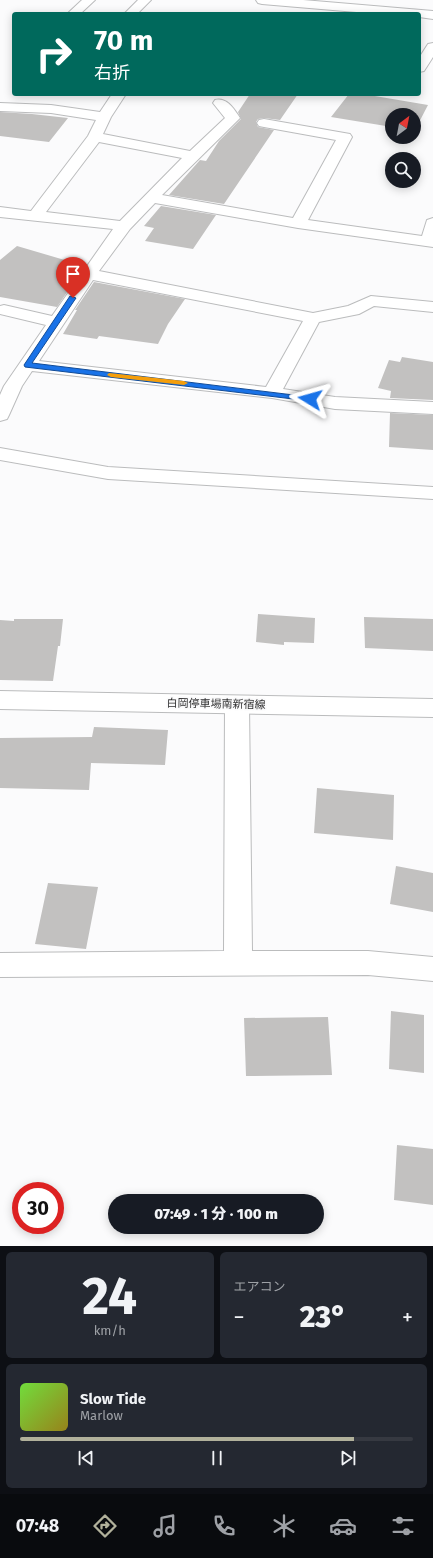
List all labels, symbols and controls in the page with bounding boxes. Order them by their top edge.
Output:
text: 70 m [94,24,153,57]
icon: right [28,28,80,80]
text: 右折 [94,62,130,84]
north arrow [385,108,421,144]
map controls [385,108,421,188]
button: search [385,152,421,188]
pin [56,257,90,298]
icon: arrive [62,263,84,285]
position arrow [289,378,331,420]
street label: 白岡停車場南新宿線 [166,697,266,711]
speed limit sign: 30 [12,1182,64,1234]
text: 07:49 · 1 分 · 100 m [154,1205,278,1223]
text: 24 [82,1265,137,1328]
text: エアコン [234,1279,286,1294]
text: 23° [300,1299,347,1335]
text: − [234,1304,245,1331]
text: + [402,1304,413,1331]
text: km/h [94,1323,126,1338]
text: Slow Tide [80,1390,146,1408]
text: Marlow [80,1408,123,1423]
icon: previous [75,1447,97,1469]
icon: pause [206,1447,228,1469]
icon: next [337,1447,359,1469]
icon: directions [91,1512,119,1540]
icon: music [151,1512,179,1540]
icon: phone [210,1512,238,1540]
icon: climate [270,1512,298,1540]
icon: car [329,1512,357,1540]
icon: filters [389,1512,417,1540]
text: 07:48 [16,1515,59,1537]

